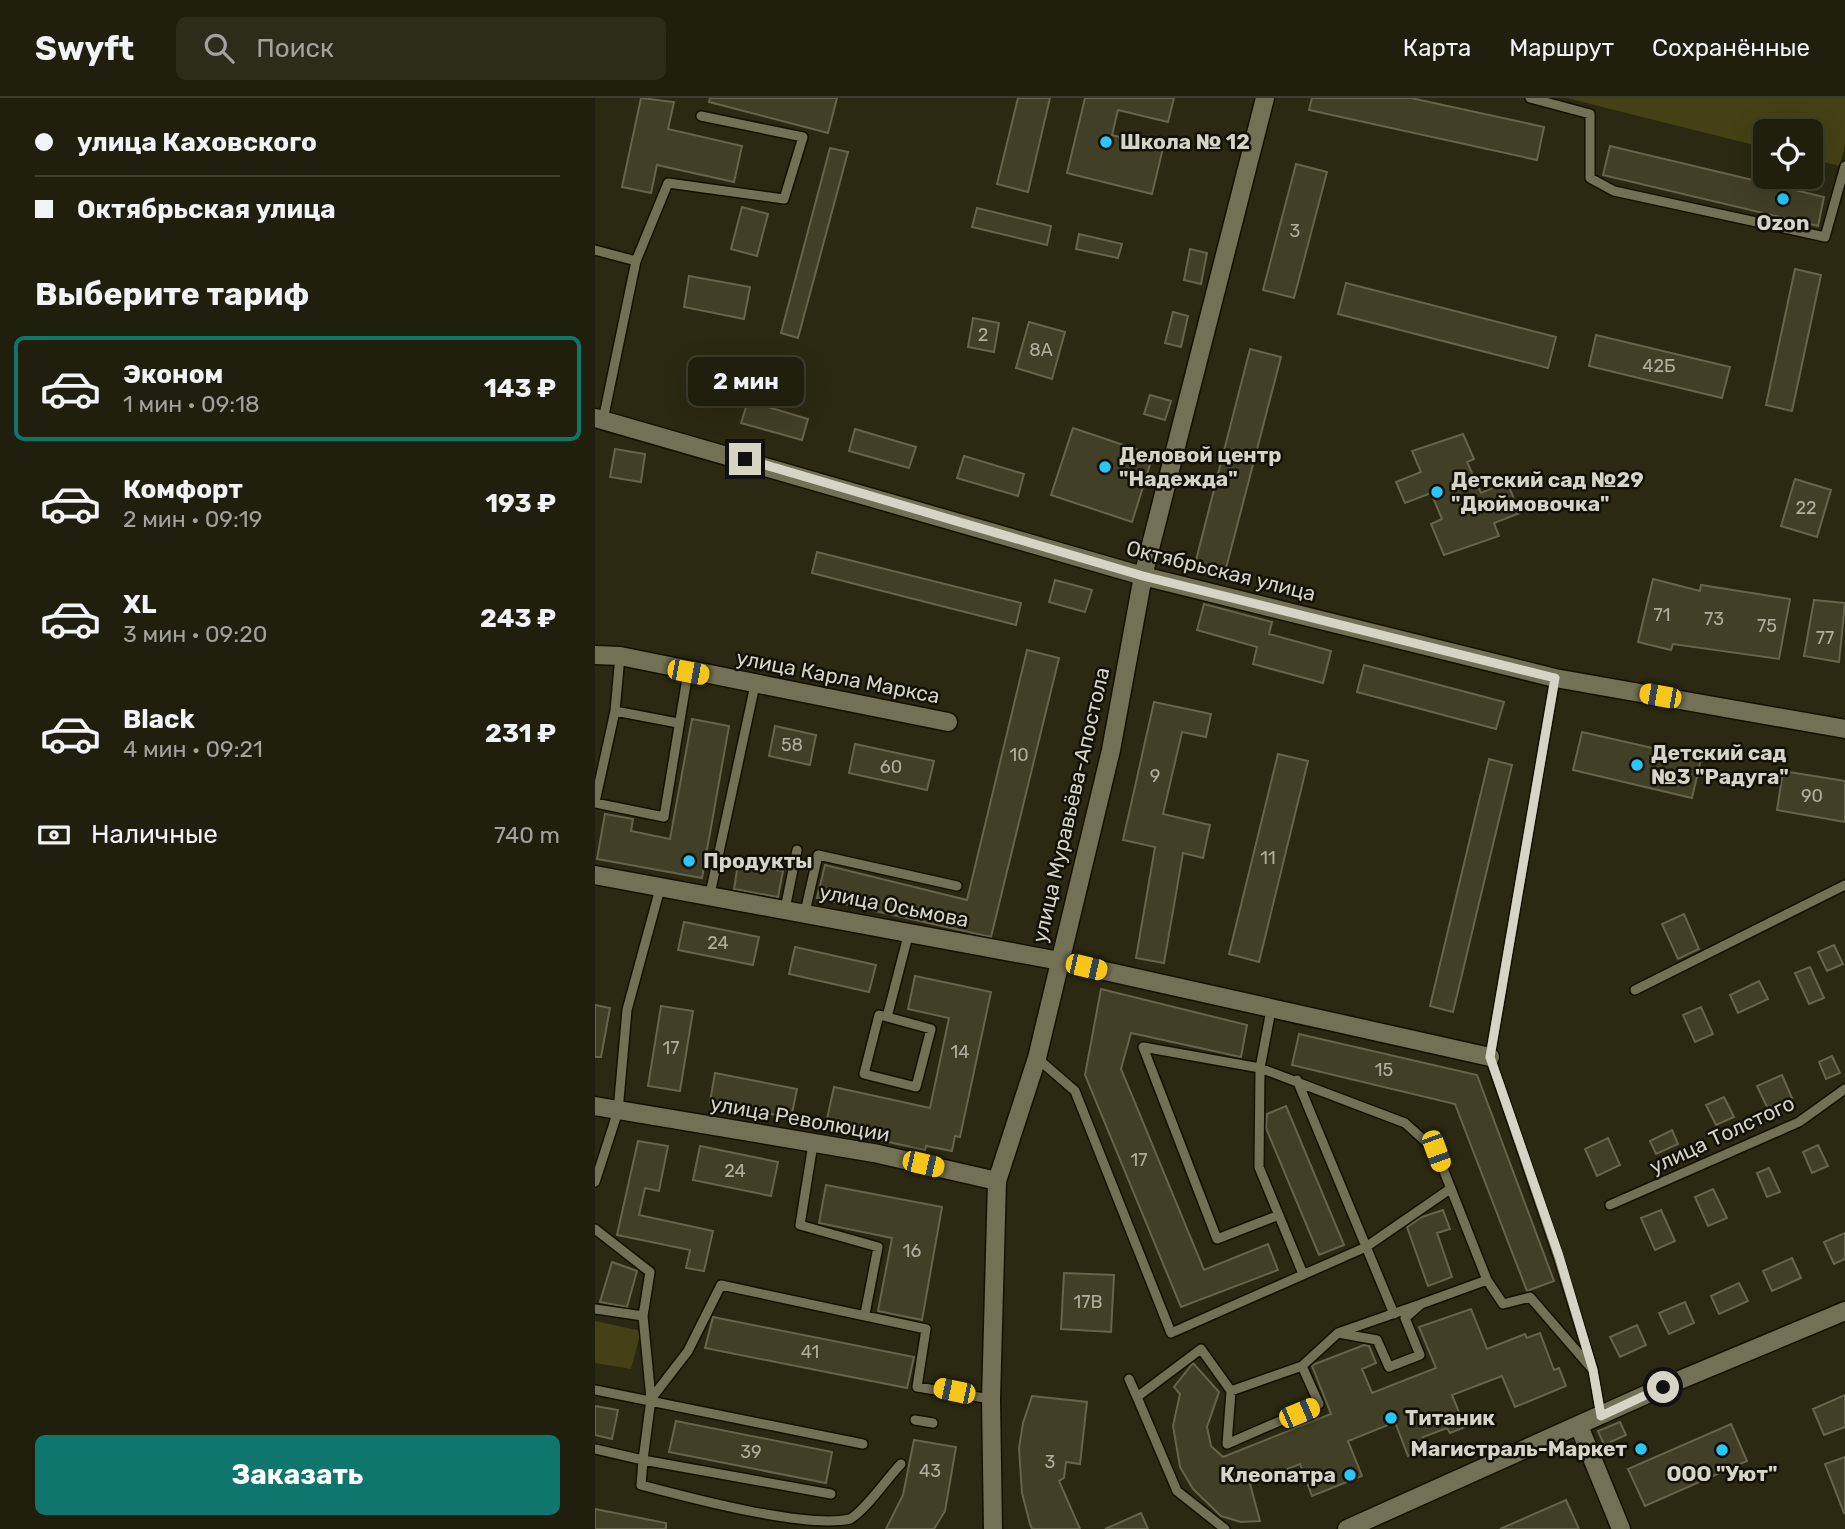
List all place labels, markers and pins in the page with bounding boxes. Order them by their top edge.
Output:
place label: Школа № 12 [1120,129,1250,154]
marker: Школа № 12 [1098,134,1114,150]
marker: Ozon [1775,191,1791,207]
place label: Ozon [1757,210,1809,235]
place label: Деловой центр "Надежда" [1119,442,1282,491]
marker: Деловой центр "Надежда" [1097,459,1113,475]
place label: Детский сад №29 "Дюймовочка" [1451,467,1644,516]
marker: Детский сад №29 "Дюймовочка" [1429,484,1445,500]
place label: Детский сад №3 "Радуга" [1651,740,1789,789]
marker: Детский сад №3 "Радуга" [1629,757,1645,773]
place label: Продукты [703,848,812,873]
marker: Продукты [681,853,697,869]
place label: Титаник [1405,1405,1495,1430]
marker: Титаник [1383,1410,1399,1426]
place label: Магистраль-Маркет [1411,1436,1627,1461]
marker: Магистраль-Маркет [1633,1441,1649,1457]
marker: ООО "Уют" [1714,1442,1730,1458]
place label: ООО "Уют" [1667,1461,1777,1486]
place label: Клеопатра [1220,1462,1336,1487]
marker: Клеопатра [1342,1467,1358,1483]

